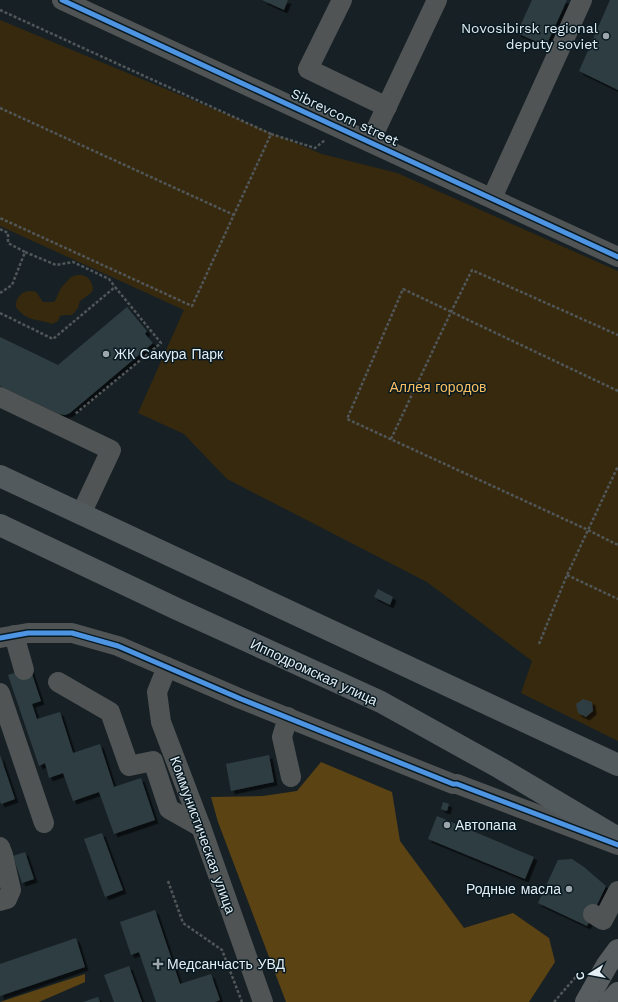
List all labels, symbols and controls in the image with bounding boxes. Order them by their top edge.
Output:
place label: Novosibirsk regional deputy soviet [461,20,599,52]
marker: Novosibirsk regional deputy soviet [601,31,611,41]
street label: Sibrevcom street [289,85,401,149]
place label: ЖК Сакура Парк [114,346,224,362]
marker: ЖК Сакура Парк [101,349,111,359]
park label: Аллея городов [389,379,487,395]
street label: Ипподромская улица [248,636,380,709]
street label: Коммунистическая улица [167,754,239,916]
place label: Автопапа [455,817,516,833]
marker: Автопапа [442,820,452,830]
place label: Родные масла [466,881,561,897]
marker: Родные масла [564,884,574,894]
north arrow [570,954,610,994]
place label: Медсанчасть УВД [167,956,285,972]
marker: Медсанчасть УВД [152,958,164,970]
text: С [574,971,588,981]

